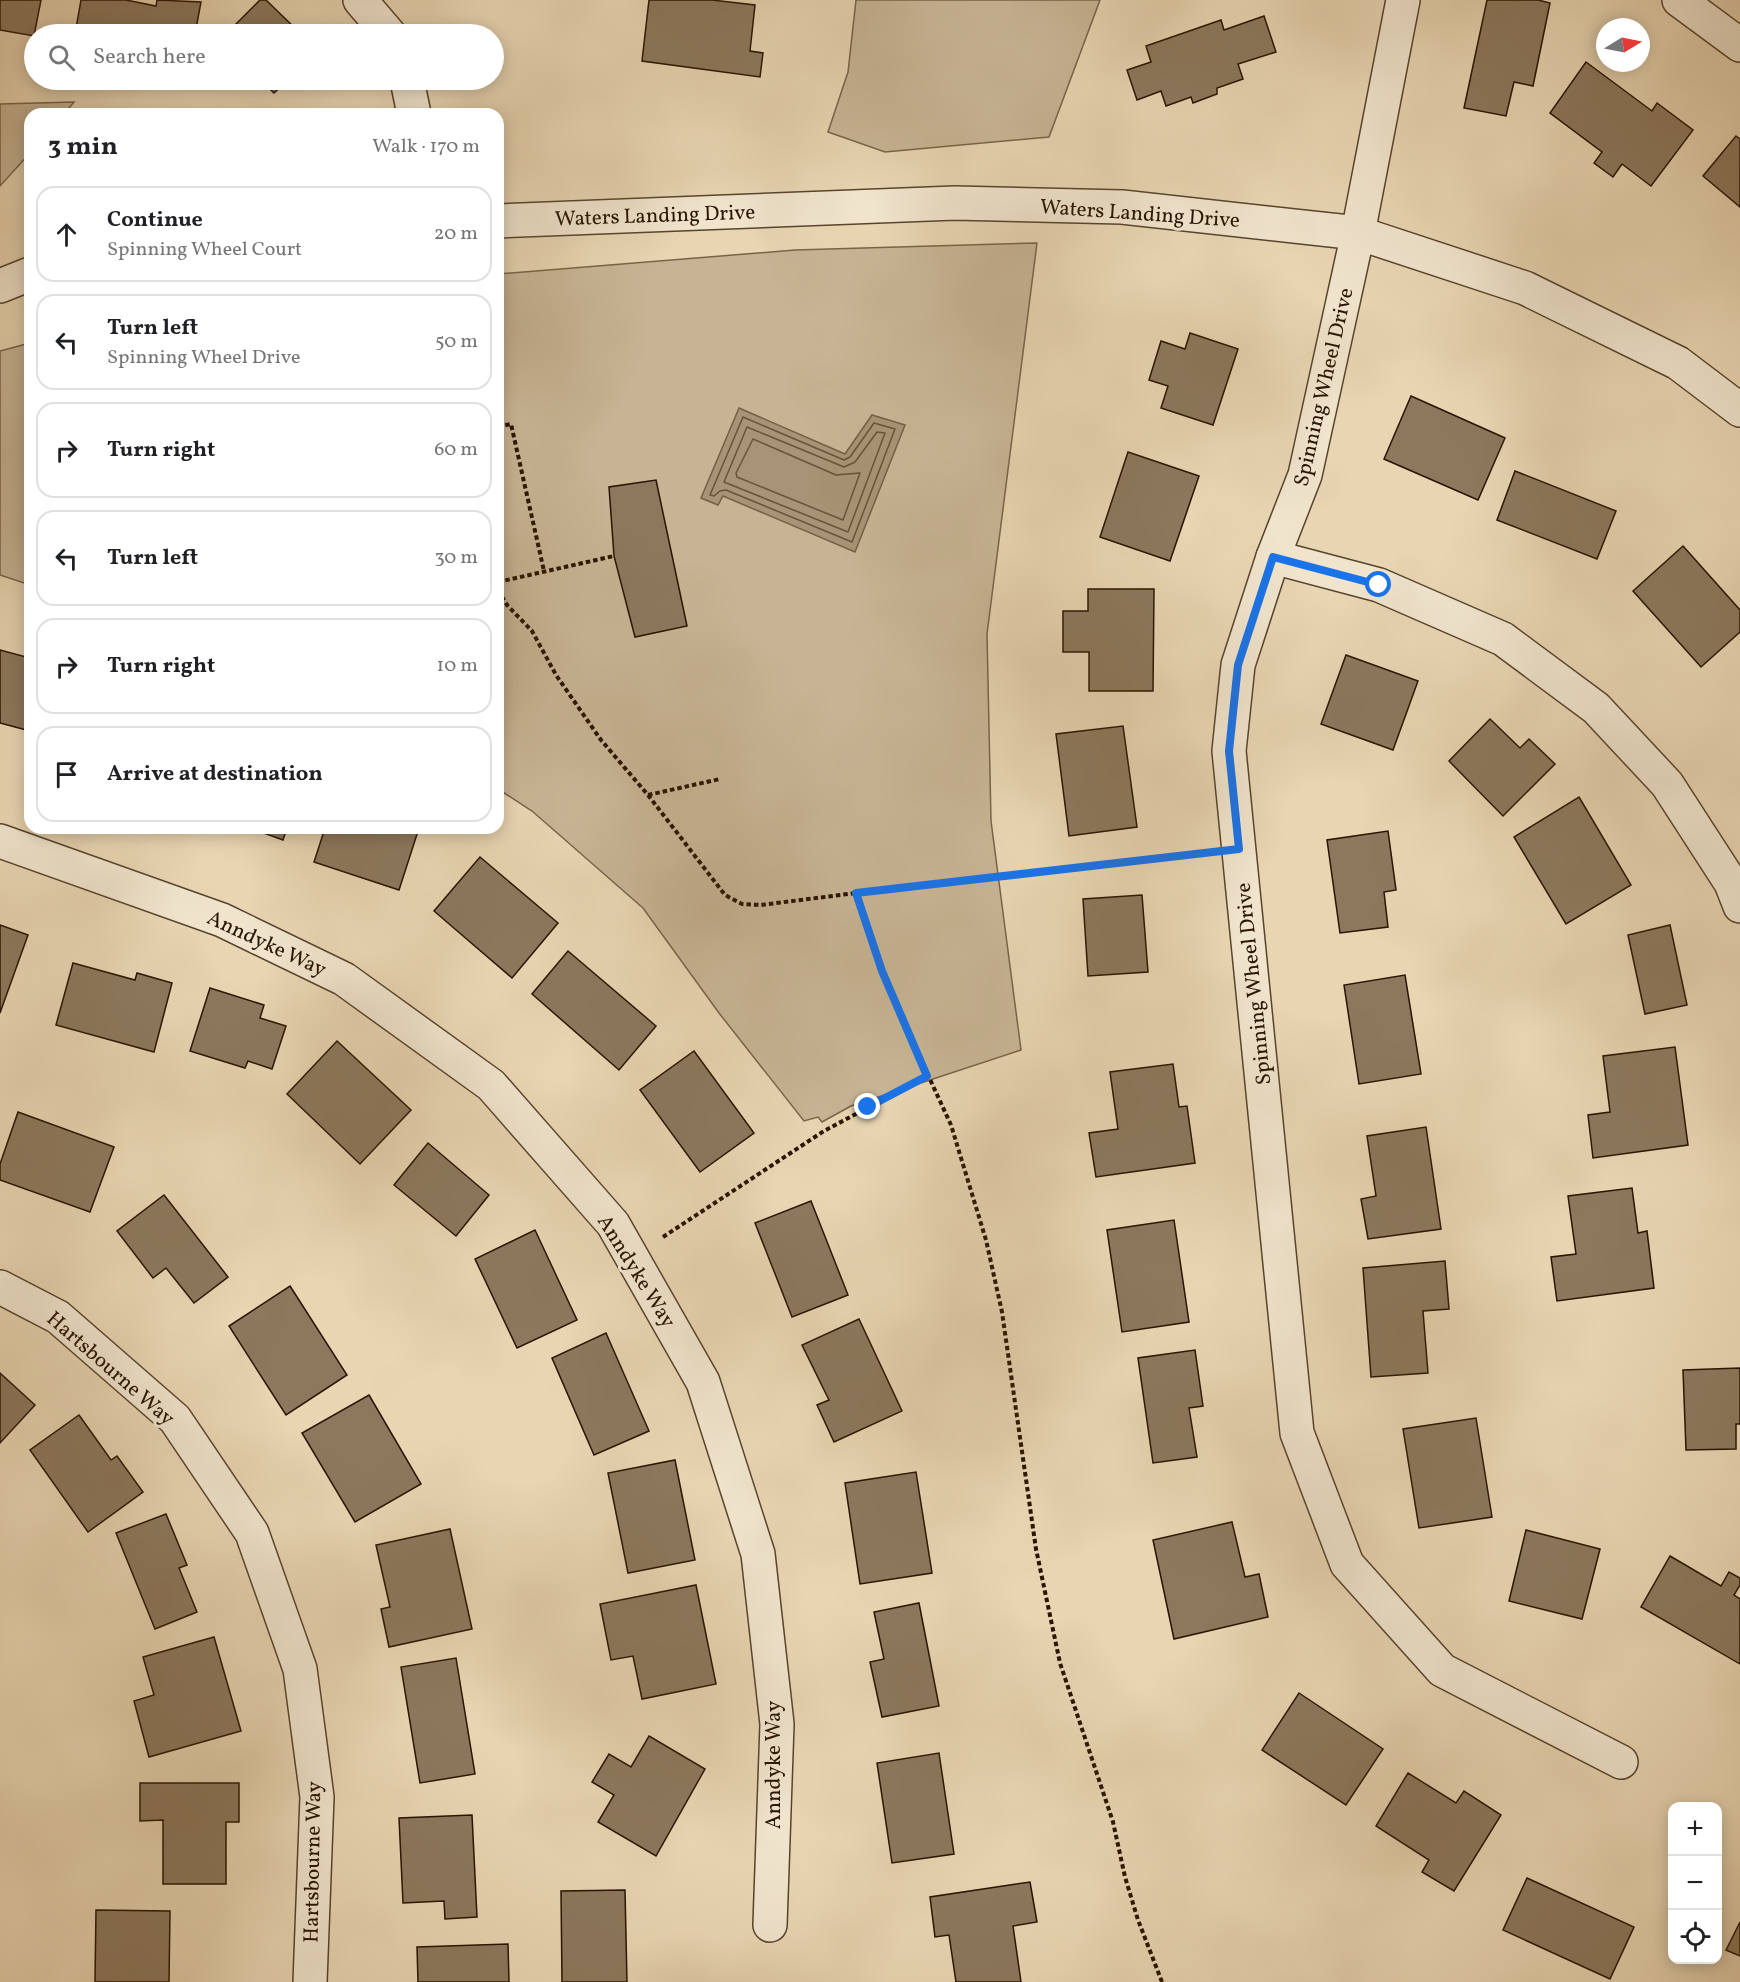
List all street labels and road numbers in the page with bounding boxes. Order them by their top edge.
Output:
street label: Waters Landing Drive [1039,193,1241,236]
street label: Waters Landing Drive [554,199,756,234]
street label: Spinning Wheel Drive [1287,285,1361,490]
street label: Spinning Wheel Drive [1229,881,1280,1086]
street label: Anndyke Way [202,904,331,985]
street label: Anndyke Way [589,1210,682,1335]
street label: Hartsbourne Way [40,1305,181,1433]
street label: Anndyke Way [760,1700,789,1829]
street label: Hartsbourne Way [298,1780,329,1943]

